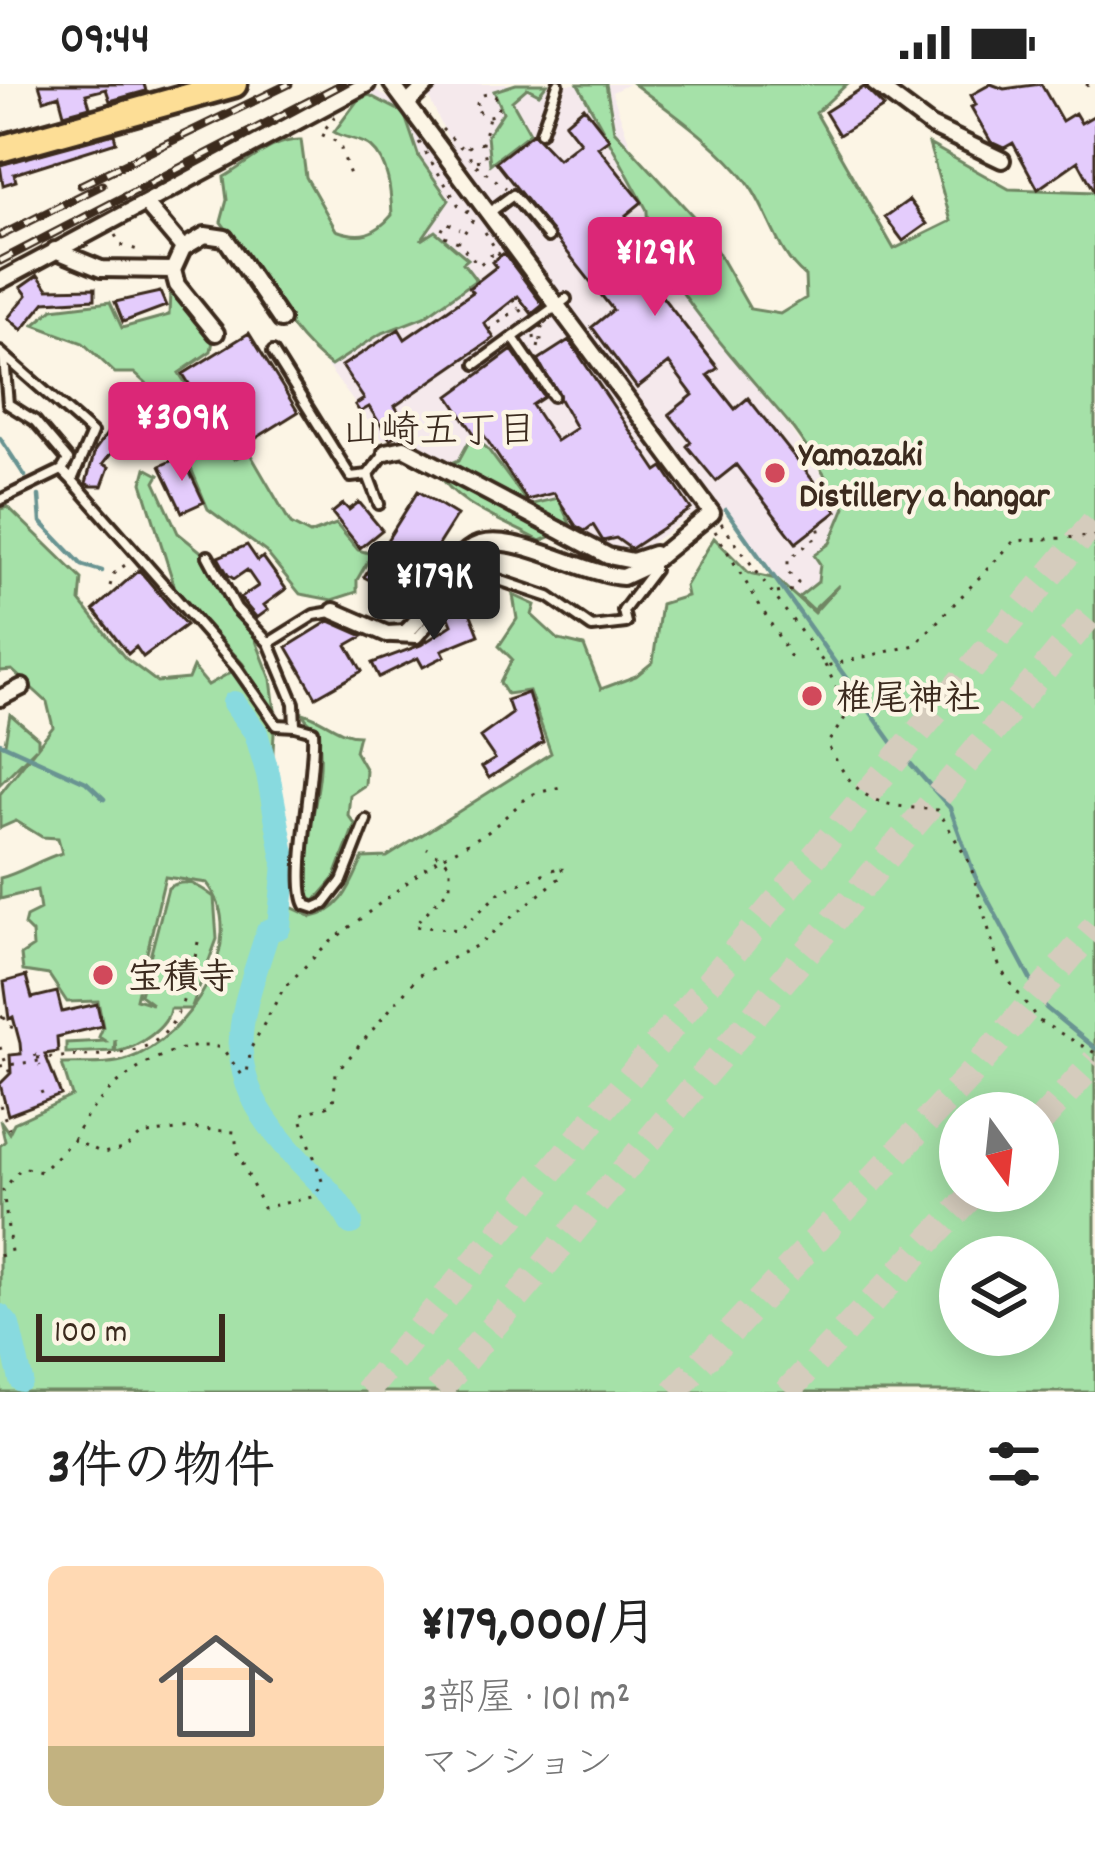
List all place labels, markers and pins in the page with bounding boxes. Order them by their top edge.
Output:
pin: ¥129K [571,217,739,319]
pin: ¥309K [98,382,266,484]
place label: Yamazaki Distillery a hangar [798,432,1050,525]
marker: Yamazaki Distillery a hangar [762,460,788,486]
pin: ¥179K [350,541,518,643]
place label: 椎尾神社 [836,676,980,728]
marker: 椎尾神社 [799,683,825,709]
place label: 宝積寺 [127,955,235,1007]
marker: 宝積寺 [90,962,116,988]

